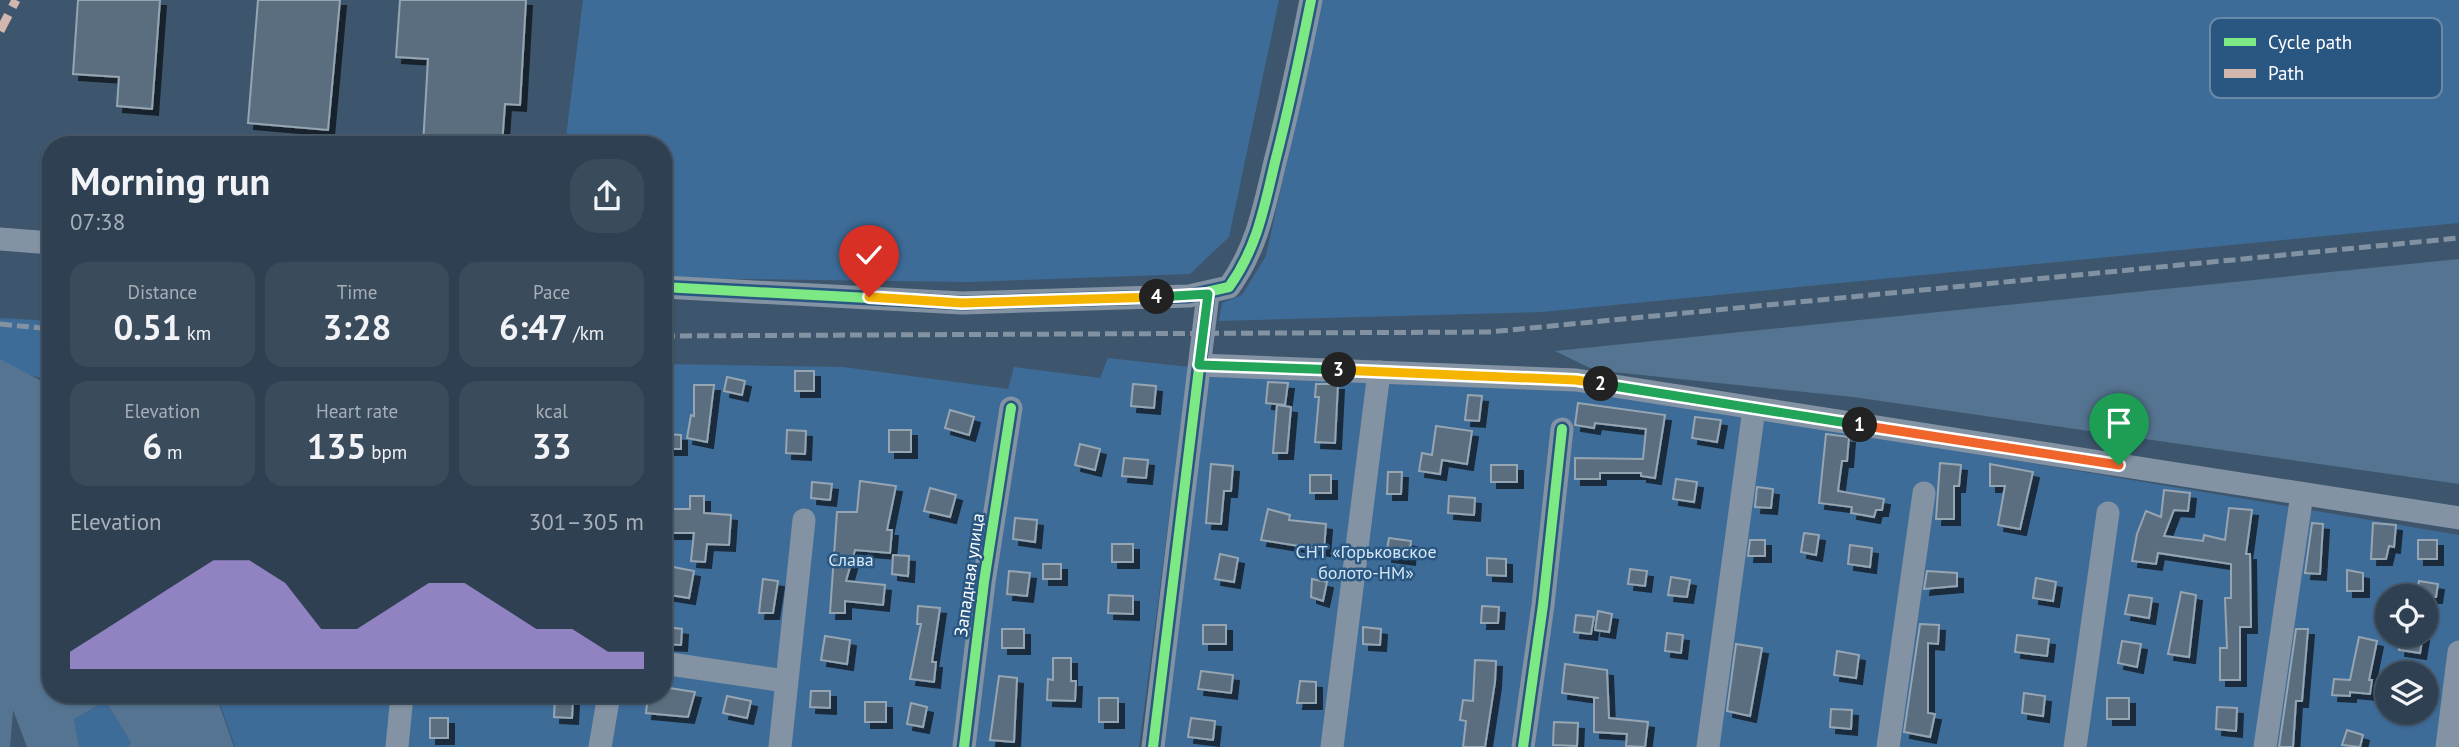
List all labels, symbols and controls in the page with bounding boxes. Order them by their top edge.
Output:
legend [2210,18,2442,98]
text: Cycle path [2268,30,2352,54]
text: Path [2268,61,2304,85]
text: Morning run [70,156,270,205]
button: share [570,159,644,233]
text: 07:38 [70,207,125,236]
pin [839,225,899,297]
icon: check [850,236,888,274]
text: Distance [128,280,197,304]
text: Time [337,280,377,304]
text: Pace [533,280,570,304]
pin: 4 [1140,280,1174,314]
text: 4 [1151,284,1162,308]
text: 0.51 [113,304,182,350]
text: 3:28 [323,304,391,350]
text: 6:47 [499,304,568,350]
text: km [182,321,211,345]
text: /km [568,321,604,345]
pin: 3 [1322,352,1356,388]
text: 3 [1333,357,1344,381]
pin: 2 [1584,366,1618,402]
text: 2 [1595,371,1606,395]
pin [2089,393,2149,465]
text: Elevation [124,399,200,423]
text: Heart rate [316,399,398,423]
text: kcal [535,399,568,423]
icon: arrive [2100,404,2138,442]
pin: 1 [1842,408,1878,442]
text: 1 [1854,412,1865,436]
text: 6 [142,423,162,469]
text: 135 [307,423,366,469]
text: 33 [532,423,572,469]
text: m [162,440,183,464]
text: bpm [366,440,407,464]
text: Elevation [70,507,162,536]
text: 301–305 m [529,507,644,536]
street label: Западная улица [949,512,989,638]
park label: СНТ «Горьковское болото-НМ» [1295,540,1437,584]
park label: Слава [828,548,874,571]
map controls [2375,584,2438,724]
button: locate [2375,584,2438,647]
button: layers [2375,661,2438,724]

